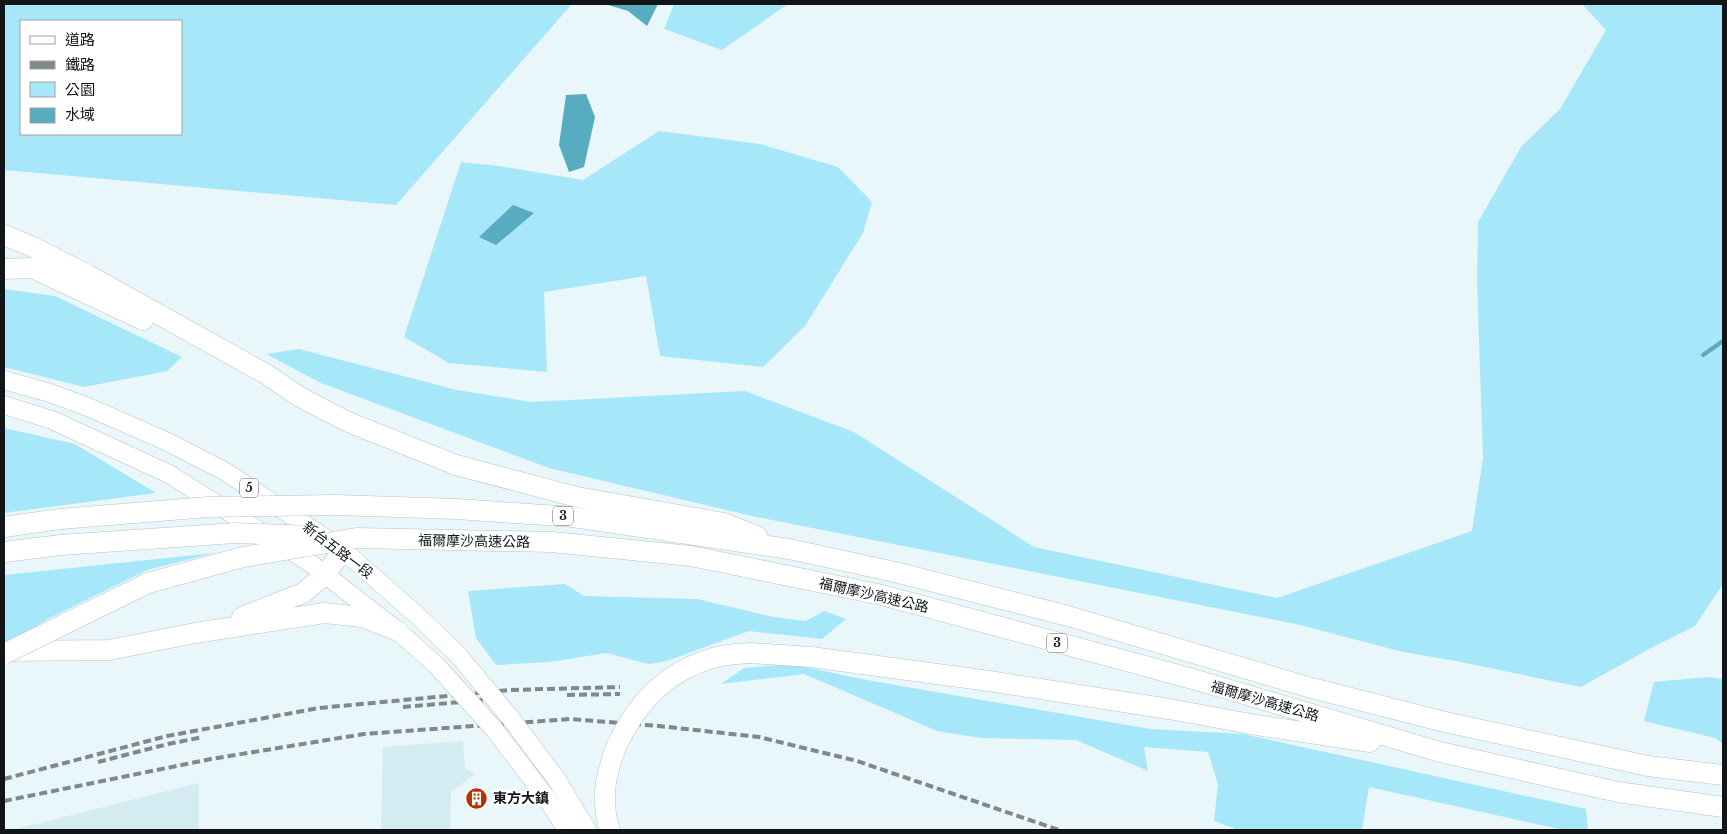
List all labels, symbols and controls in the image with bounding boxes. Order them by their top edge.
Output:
legend [20,20,182,135]
text: 道路 [65,30,95,49]
text: 鐵路 [65,55,95,74]
text: 公園 [65,80,95,99]
text: 水域 [65,105,95,124]
road number: 5 [240,478,258,498]
road number: 3 [553,506,573,526]
street label: 新台五路一段 [299,518,377,582]
street label: 福爾摩沙高速公路 [418,531,530,551]
street label: 福爾摩沙高速公路 [817,574,931,616]
road number: 3 [1047,634,1067,652]
street label: 福爾摩沙高速公路 [1209,677,1321,725]
building icon: 東方大鎮 [465,786,489,810]
place label: 東方大鎮 [493,789,549,807]

